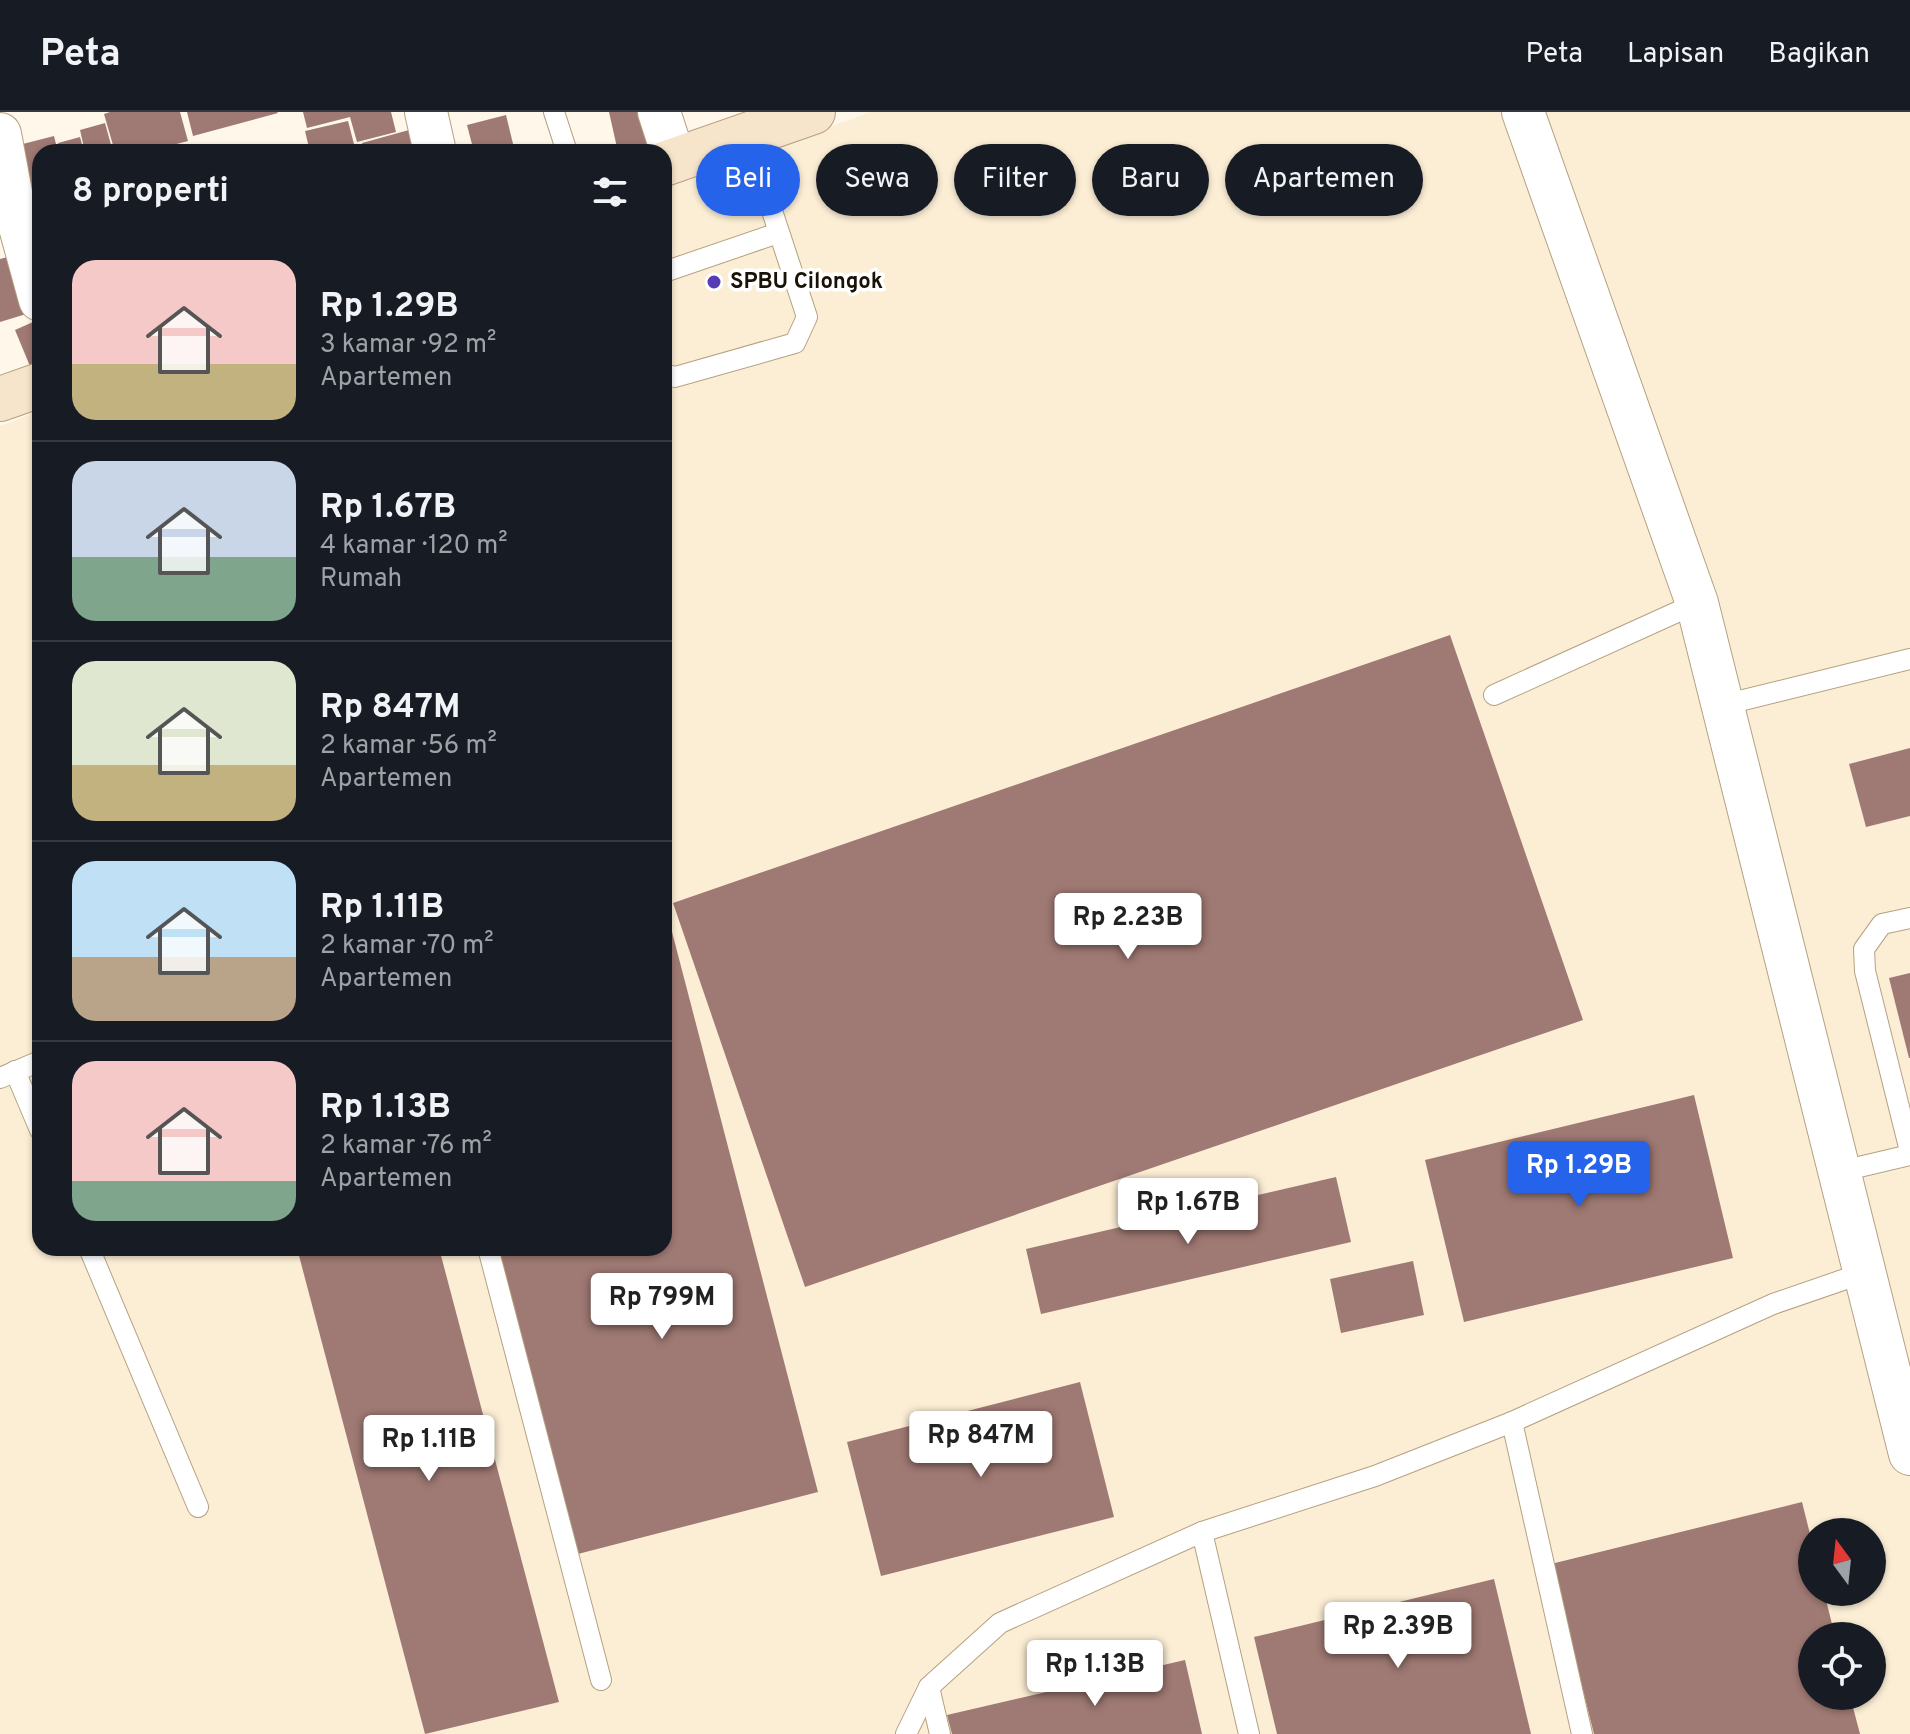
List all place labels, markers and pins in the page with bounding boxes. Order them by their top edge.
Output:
place label: SPBU Cilongok [730,269,883,296]
marker: SPBU Cilongok [705,273,723,291]
pin: Rp 2.23B [1045,893,1211,961]
pin: Rp 1.29B [1496,1141,1662,1209]
pin: Rp 1.67B [1105,1178,1271,1246]
pin: Rp 799M [588,1273,736,1341]
pin: Rp 847M [907,1411,1055,1479]
pin: Rp 1.11B [346,1415,512,1483]
pin: Rp 2.39B [1315,1602,1481,1670]
pin: Rp 1.13B [1012,1640,1178,1708]

